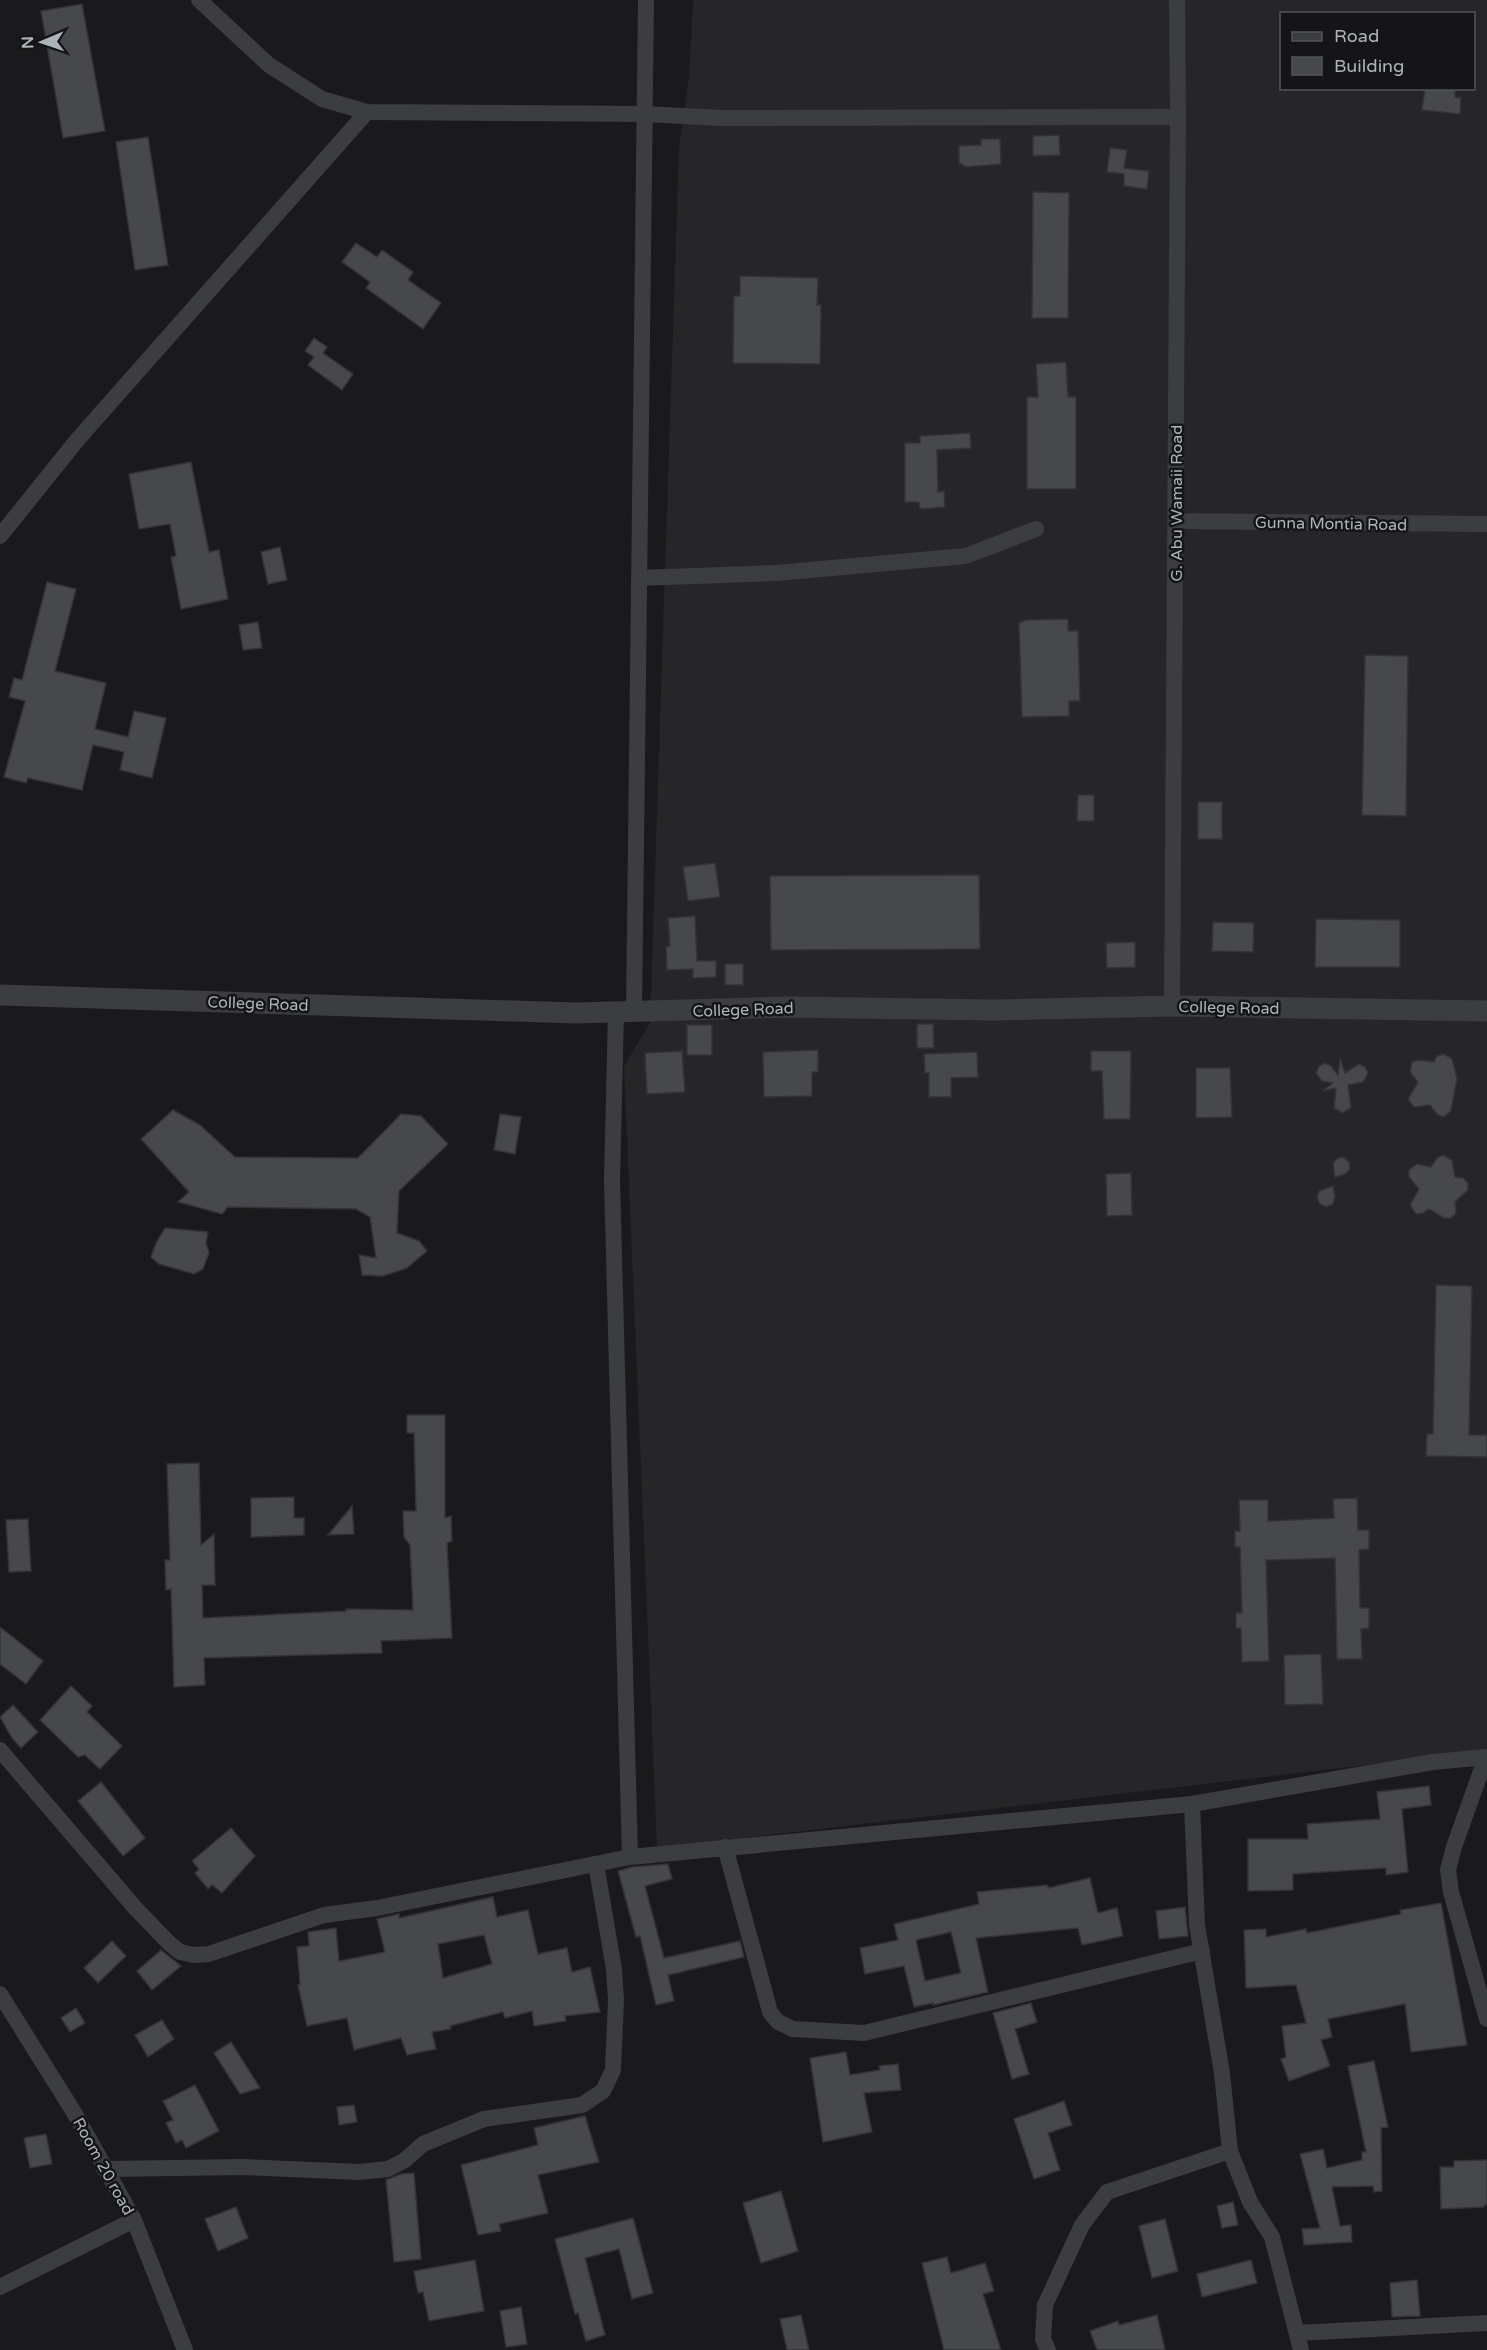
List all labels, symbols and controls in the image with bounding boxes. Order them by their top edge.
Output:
north arrow [12,12,72,72]
legend [1280,12,1475,90]
text: Road [1334,25,1379,47]
text: N [18,36,38,49]
text: Building [1334,55,1404,77]
street label: G. Abu Wamaii Road [1167,425,1187,581]
street label: Gunna Montia Road [1255,513,1407,535]
street label: College Road [207,992,309,1016]
street label: College Road [1178,997,1280,1019]
street label: College Road [692,998,794,1022]
street label: Room 20 road [68,2114,138,2219]

